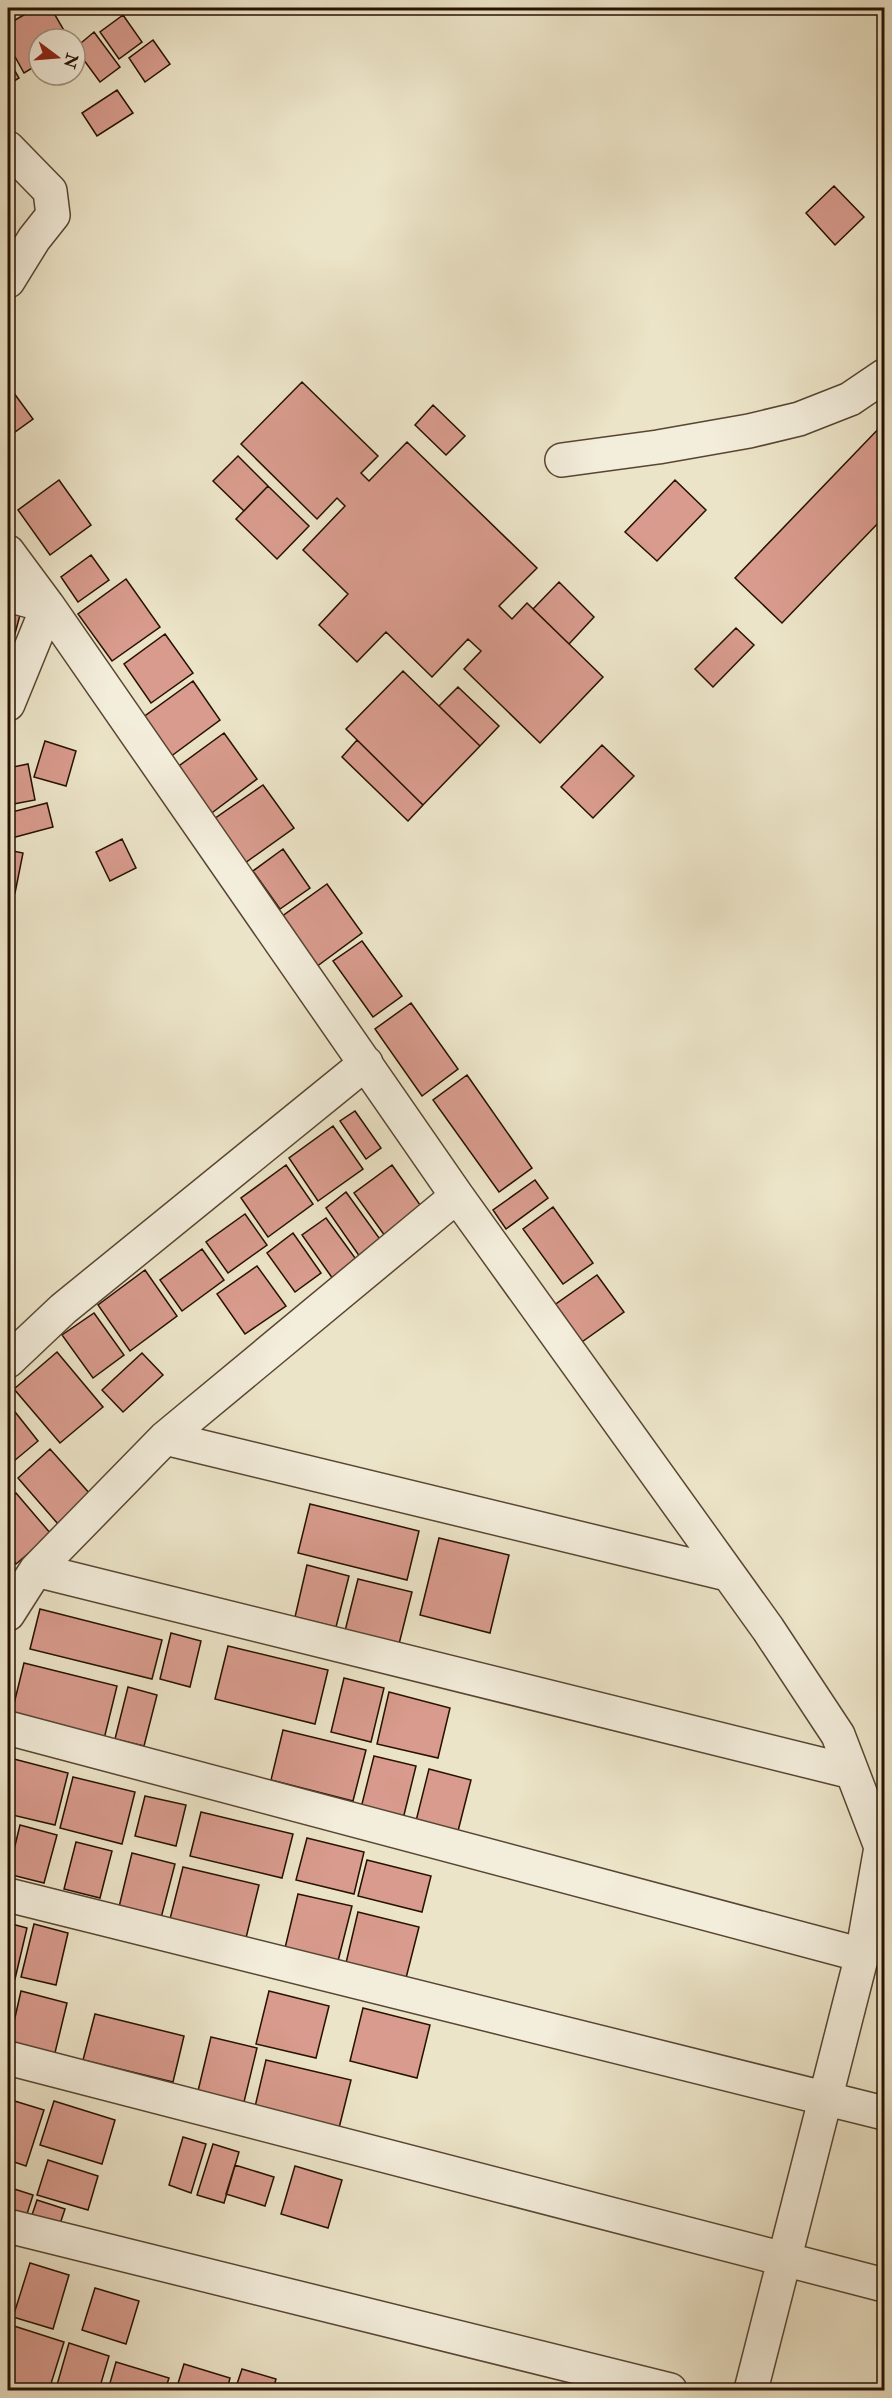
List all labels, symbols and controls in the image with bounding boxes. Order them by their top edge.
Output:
north arrow [27,27,87,87]
text: N [59,50,82,71]

